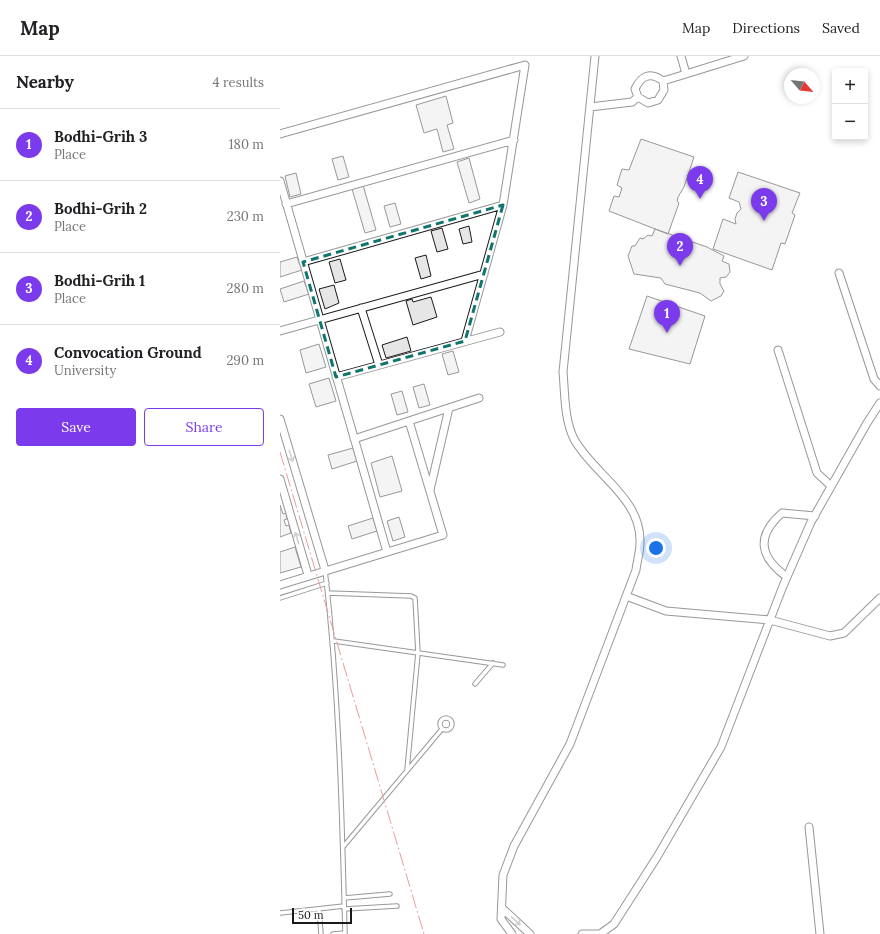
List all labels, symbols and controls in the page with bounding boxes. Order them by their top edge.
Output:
text: Map [20,16,60,40]
text: Map [682,19,710,37]
text: Directions [732,19,800,37]
text: Saved [822,19,860,37]
north arrow [784,68,820,104]
map controls [832,68,868,140]
button: + [832,68,868,104]
text: Nearby [16,71,74,93]
text: 4 results [213,74,264,91]
button: − [832,104,868,140]
text: Bodhi-Grih 3 [54,127,147,146]
text: 1 [26,136,32,153]
text: 180 m [229,136,264,153]
text: Place [54,146,86,163]
pin: 4 [687,166,713,199]
pin: 3 [751,188,777,221]
text: Bodhi-Grih 2 [54,199,147,218]
text: 2 [26,208,32,225]
text: 230 m [227,208,264,225]
text: Place [54,218,86,235]
pin: 2 [667,233,693,266]
text: Bodhi-Grih 1 [54,271,145,290]
text: 3 [25,280,33,297]
text: 280 m [227,280,264,297]
text: Place [54,290,86,307]
pin: 1 [654,300,680,333]
text: Convocation Ground [54,343,202,362]
text: 4 [25,352,33,369]
text: 290 m [226,352,264,369]
text: University [54,362,116,379]
button: Save [16,408,136,446]
button: Share [144,408,264,446]
one-way arrow [288,449,295,462]
one-way arrow [293,531,300,544]
your location [646,538,666,558]
scale bar [292,906,352,925]
text: 50 m [298,908,324,922]
one-way arrow [511,916,521,926]

